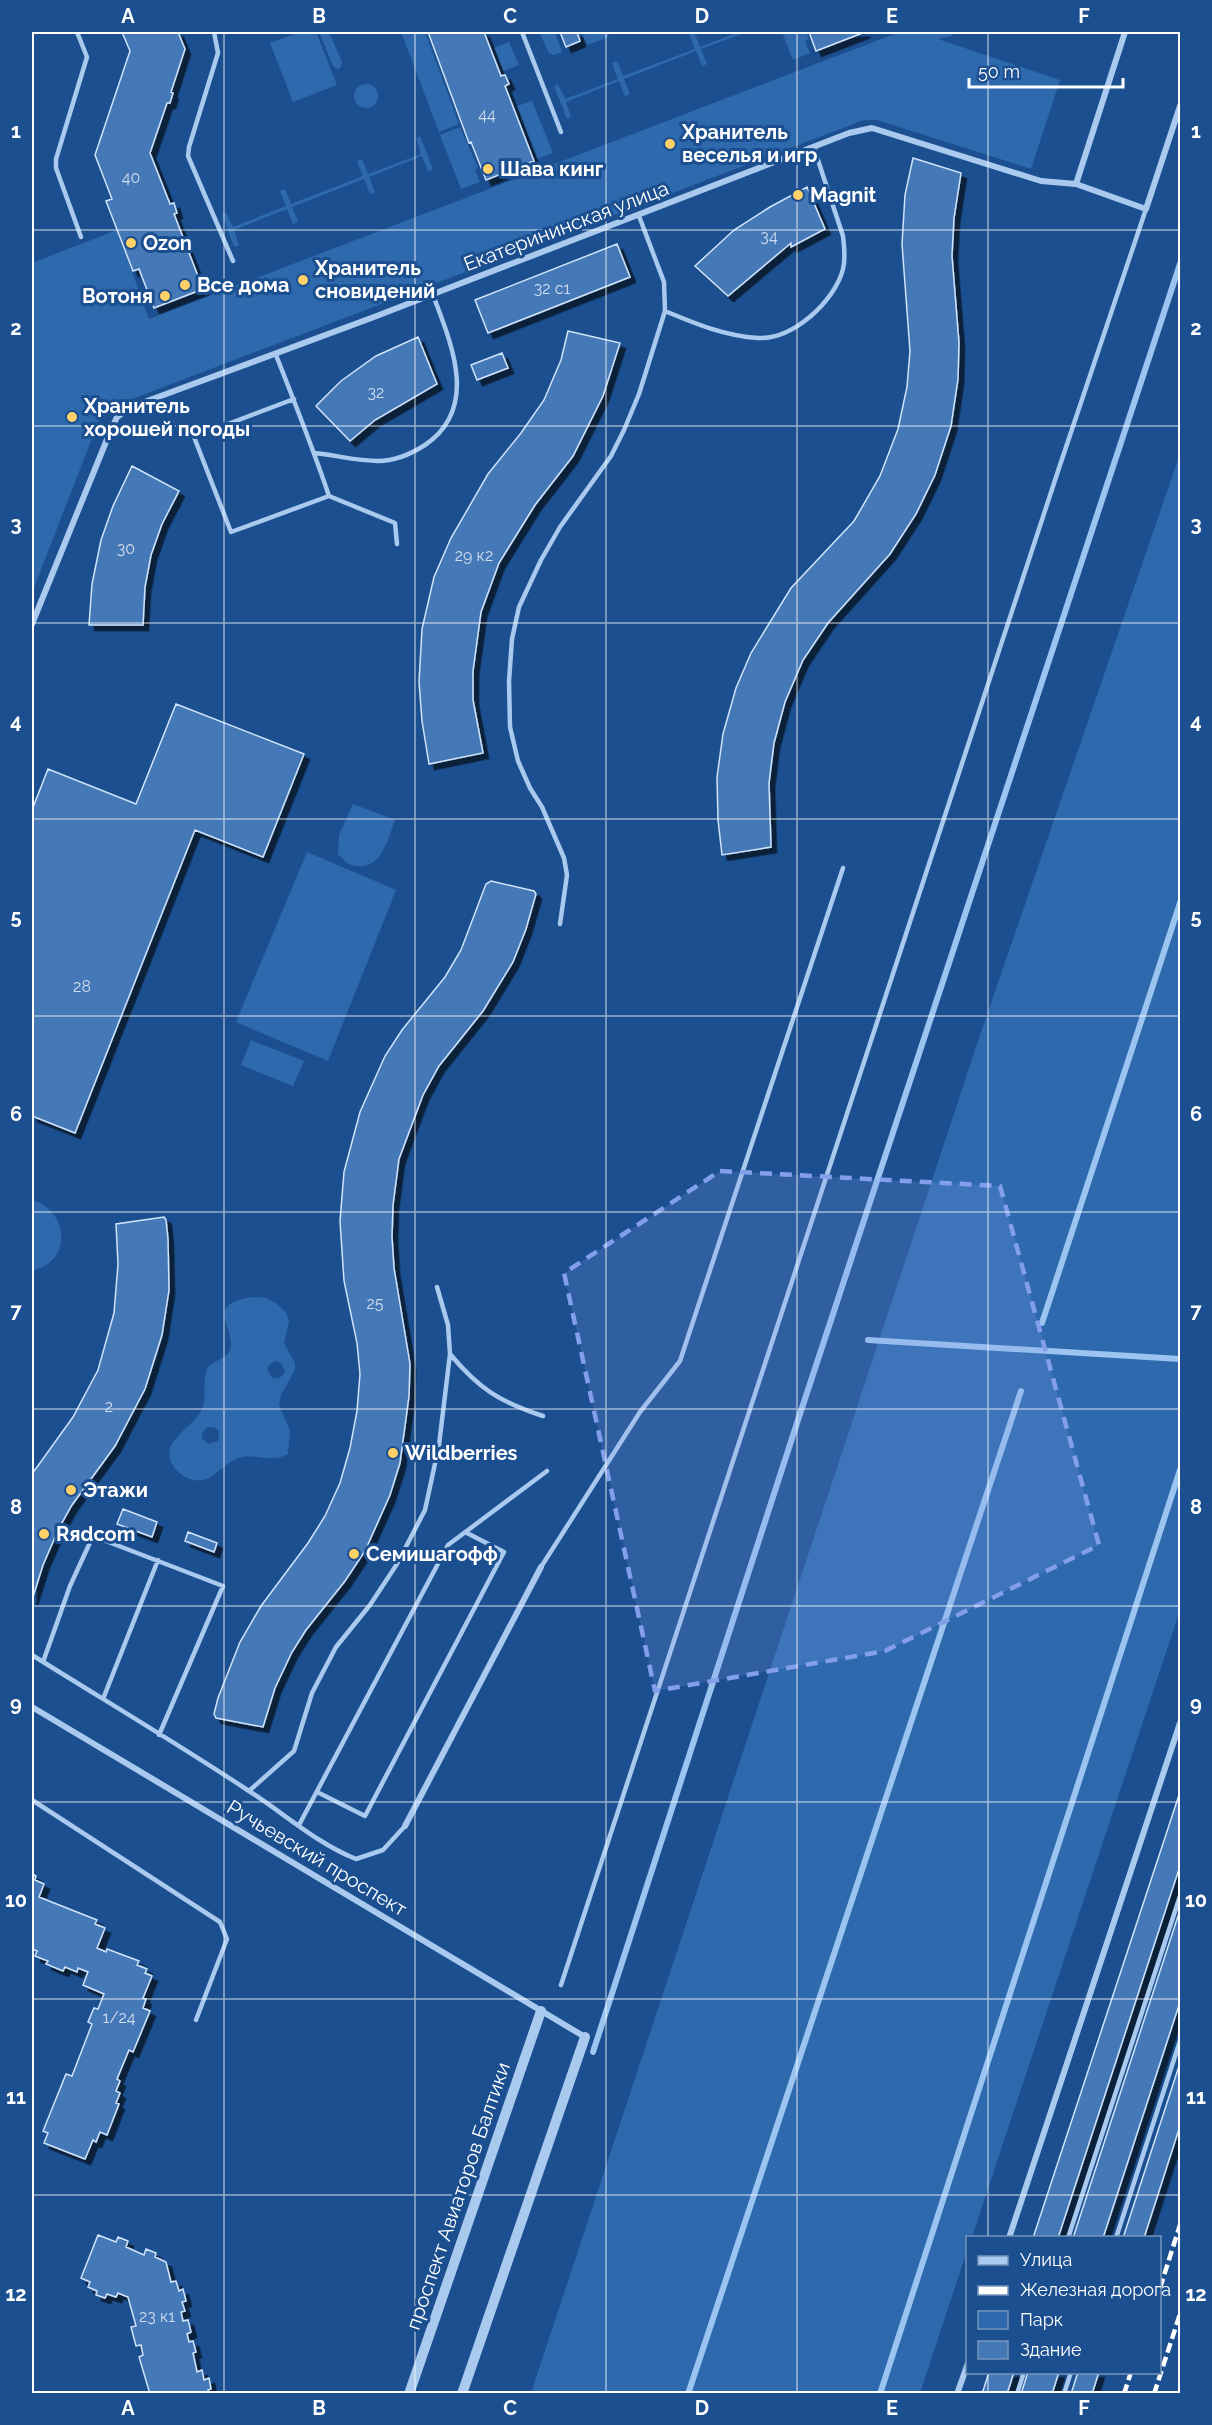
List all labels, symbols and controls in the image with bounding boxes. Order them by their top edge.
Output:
text: A [121,4,135,28]
text: B [312,4,326,28]
text: C [503,4,517,28]
text: D [695,4,709,28]
text: E [886,4,898,28]
text: F [1078,4,1090,28]
scale bar [969,51,1124,89]
text: 50 m [978,61,1020,82]
house number: 44 [478,105,496,124]
text: 1 [11,119,21,143]
text: 1 [1191,119,1201,143]
place label: Хранитель веселья и игр [681,120,818,167]
marker: Хранитель веселья и игр [663,137,677,151]
place label: Шава кинг [500,157,604,181]
marker: Шава кинг [481,162,495,176]
house number: 40 [122,168,140,187]
street label: Екатерининская улица [460,176,672,276]
place label: Magnit [810,183,877,207]
marker: Magnit [791,188,805,202]
house number: 34 [760,227,778,246]
place label: Ozon [143,231,192,255]
marker: Ozon [124,236,138,250]
place label: Хранитель сновидений [314,256,435,303]
place label: Все дома [197,273,289,297]
marker: Хранитель сновидений [296,273,310,287]
marker: Все дома [178,278,192,292]
house number: 32 с1 [534,279,570,298]
place label: Вотоня [82,284,153,308]
marker: Вотоня [158,289,172,303]
text: 2 [10,316,22,340]
text: 2 [1190,316,1202,340]
house number: 32 [368,383,384,402]
place label: Хранитель хорошей погоды [83,394,250,441]
marker: Хранитель хорошей погоды [65,410,79,424]
text: 3 [10,512,22,536]
text: 3 [1190,512,1202,536]
house number: 30 [117,539,135,558]
house number: 29 к2 [455,546,493,565]
text: 4 [10,709,22,733]
text: 4 [1190,709,1202,733]
text: 5 [10,905,22,929]
text: 5 [1190,905,1202,929]
house number: 28 [73,977,91,996]
text: 6 [10,1102,22,1126]
text: 6 [1190,1102,1202,1126]
house number: 25 [366,1294,384,1313]
text: 7 [10,1299,22,1323]
text: 7 [1190,1299,1202,1323]
house number: 2 [105,1397,113,1416]
place label: Wildberries [405,1441,518,1465]
marker: Wildberries [386,1446,400,1460]
place label: Этажи [83,1478,148,1502]
marker: Этажи [64,1483,78,1497]
text: 8 [10,1495,22,1519]
text: 8 [1190,1495,1202,1519]
place label: Rяdcom [56,1522,135,1546]
marker: Rяdcom [37,1527,51,1541]
place label: Семишагофф [366,1542,498,1566]
marker: Семишагофф [347,1547,361,1561]
text: 9 [10,1692,22,1716]
text: 9 [1190,1692,1202,1716]
street label: Ручьевский проспект [223,1795,412,1921]
text: 10 [5,1888,27,1912]
text: 10 [1185,1888,1207,1912]
house number: 1/24 [102,2008,136,2027]
street label: проспект Авиаторов Балтики [401,2059,515,2333]
text: 11 [6,2085,26,2109]
text: 11 [1186,2085,1206,2109]
legend [966,2236,1161,2374]
text: Улица [1020,2249,1072,2270]
text: Железная дорога [1020,2279,1171,2300]
text: 12 [5,2282,27,2306]
text: 12 [1185,2282,1207,2306]
house number: 23 к1 [139,2307,175,2326]
text: Парк [1020,2309,1063,2330]
text: Здание [1020,2339,1082,2360]
text: A [121,2396,135,2420]
text: B [312,2396,326,2420]
text: C [503,2396,517,2420]
text: D [695,2396,709,2420]
text: E [886,2396,898,2420]
text: F [1078,2396,1090,2420]

